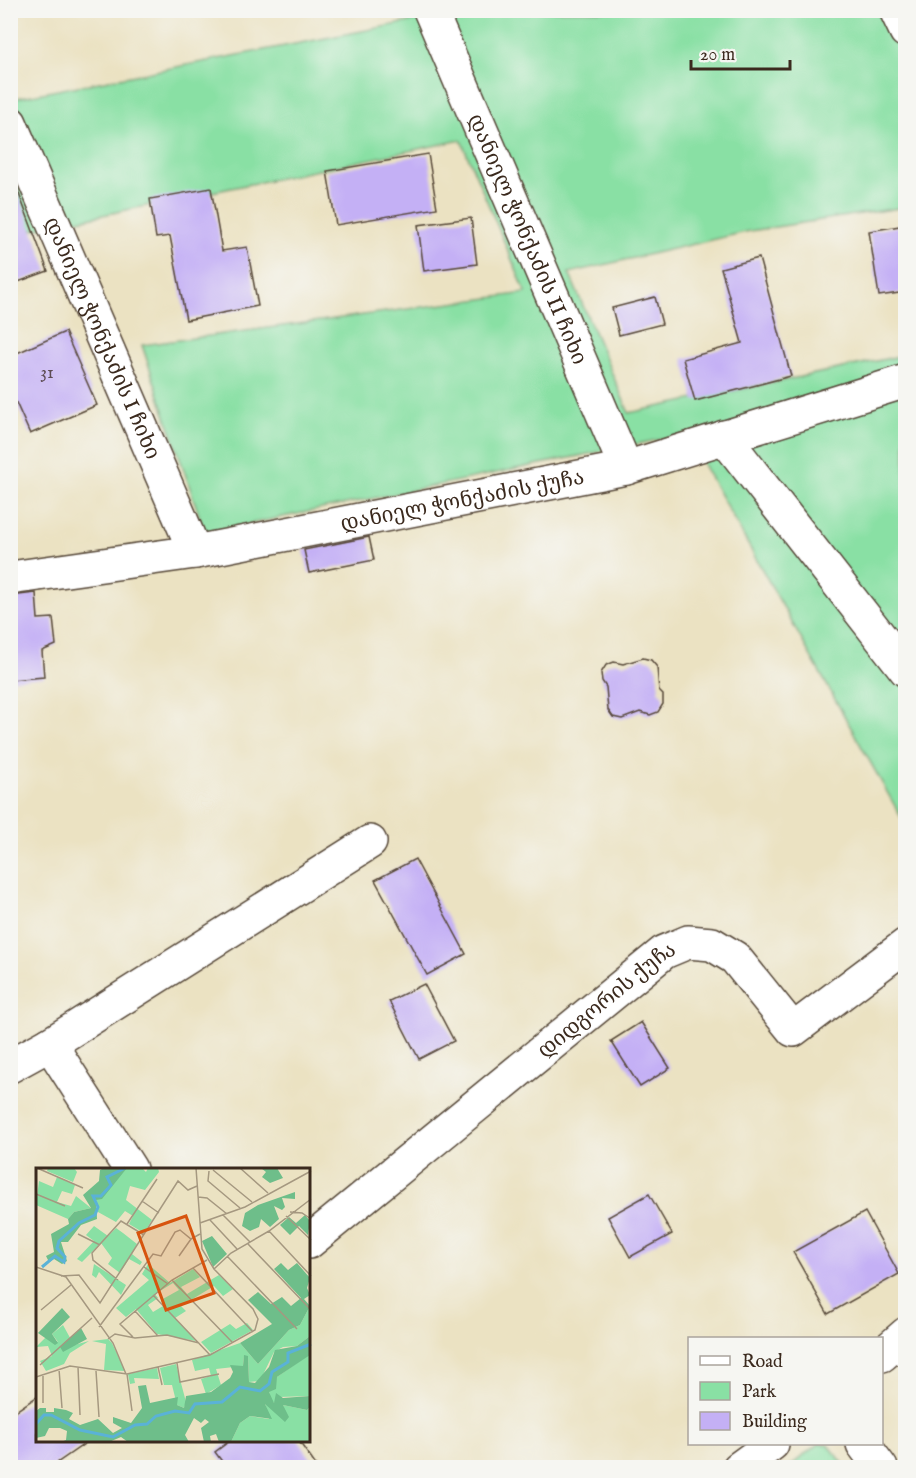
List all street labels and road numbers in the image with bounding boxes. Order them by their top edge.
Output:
street label: დანიელ ჭონქაძის II ჩიხი [461,110,592,369]
street label: დანიელ ჭონქაძის I ჩიხი [37,213,165,464]
street label: დანიელ ჭონქაძის ქუჩა [338,464,587,538]
street label: დიდგორის ქუჩა [533,937,680,1065]

